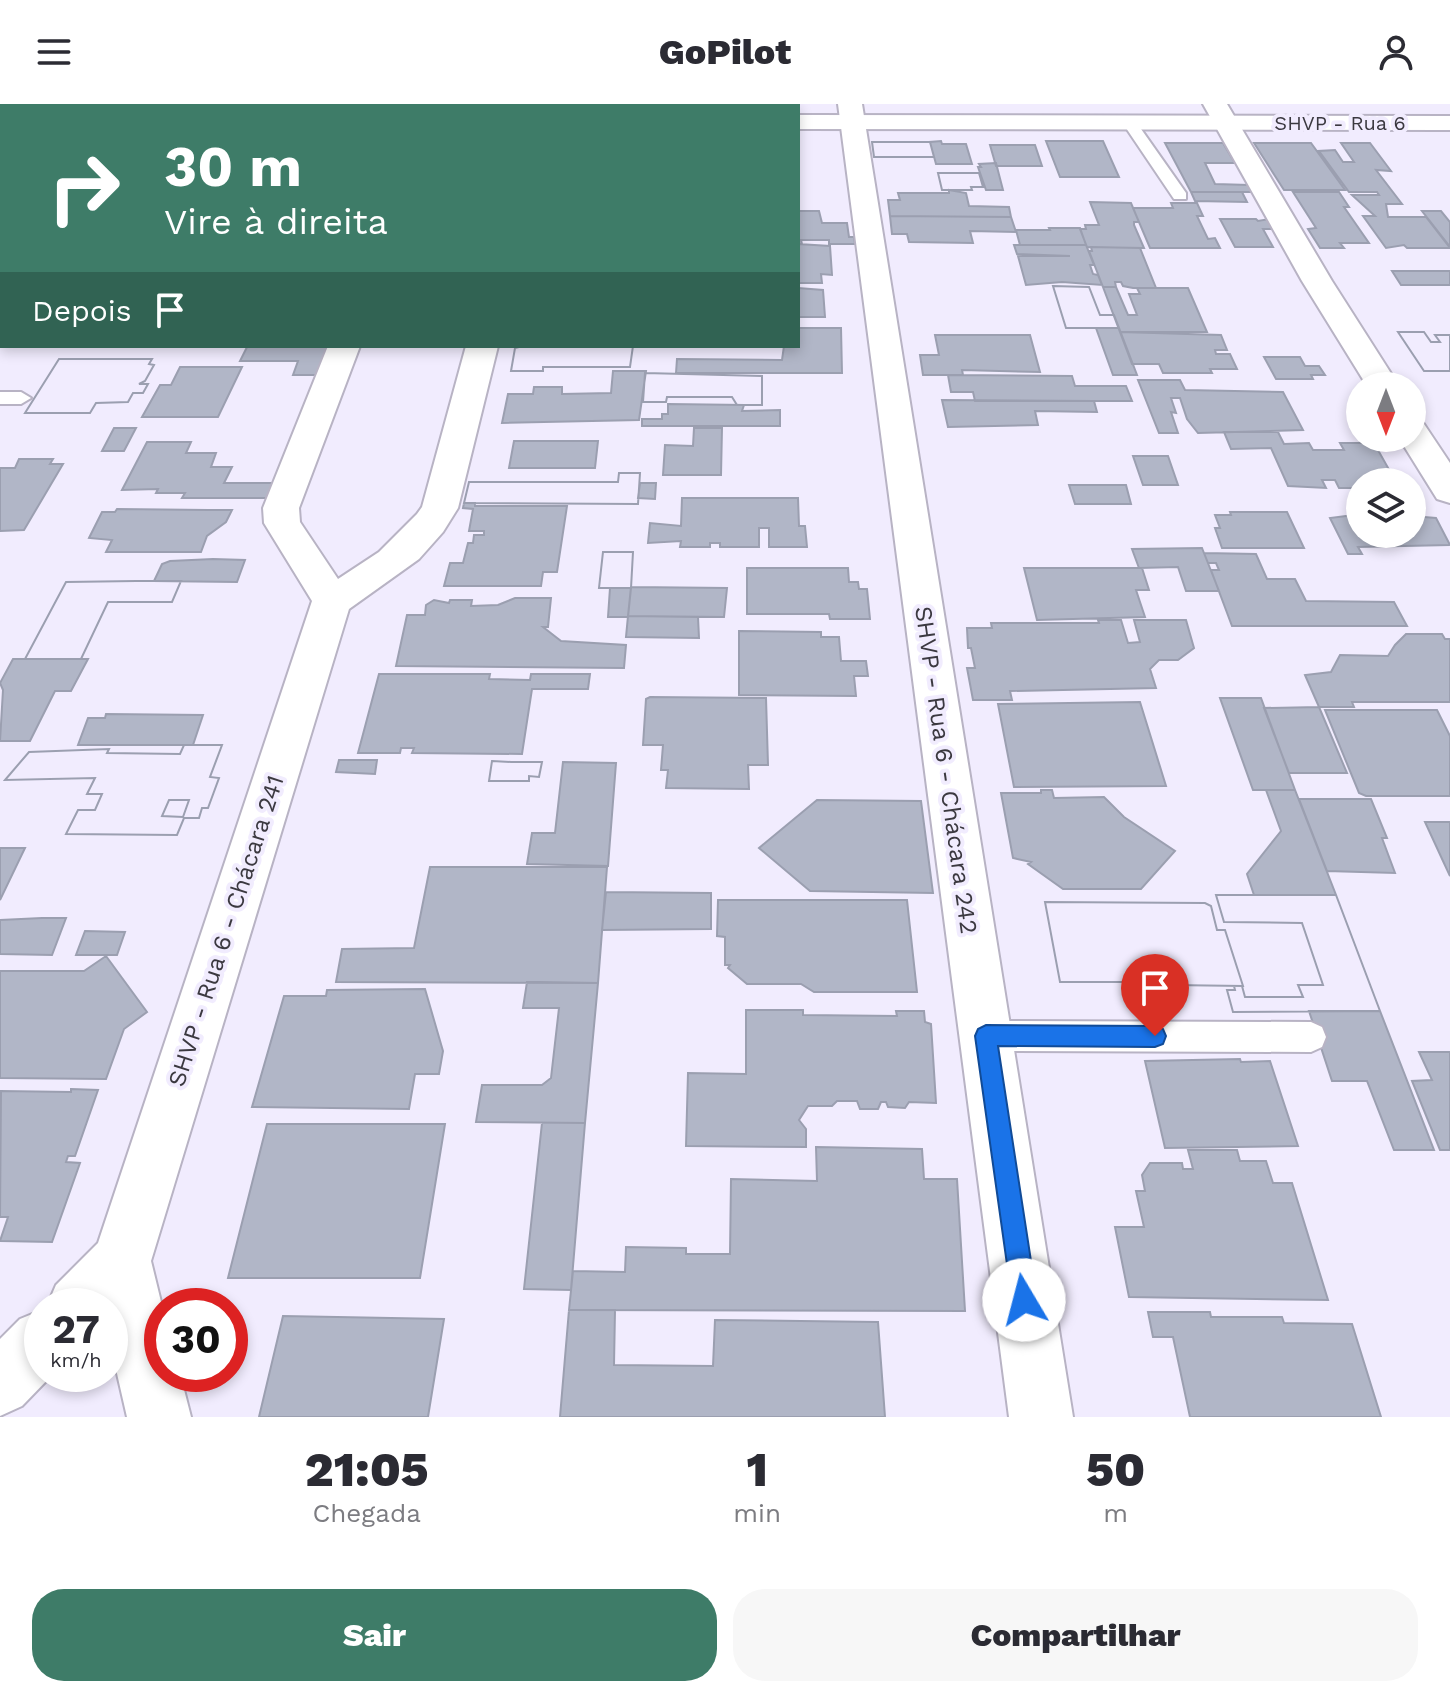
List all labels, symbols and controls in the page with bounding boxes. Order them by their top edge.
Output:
icon: menu [32,30,76,74]
icon: person [1374,30,1418,74]
text: GoPilot [659,31,791,73]
street label: SHVP - Rua 6 [1274,111,1406,135]
text: 30 m [164,134,302,200]
icon: right [32,136,136,240]
text: Vire à direita [164,201,388,243]
icon: arrive [148,288,192,332]
text: Depois [32,293,132,328]
north arrow [1346,372,1426,452]
map controls [1346,372,1426,548]
button: layers [1346,468,1426,548]
street label: SHVP - Rua 6 - Chácara 242 [909,604,983,936]
street label: SHVP - Rua 6 - Chácara 241 [162,772,290,1090]
pin [1121,954,1189,1036]
icon: arrive [1133,966,1177,1010]
position arrow [982,1258,1066,1342]
speed limit sign: 30 [144,1288,248,1392]
text: 27 [52,1306,100,1353]
text: km/h [50,1348,102,1372]
text: 21:05 [305,1441,429,1498]
text: 1 [747,1441,768,1498]
text: 50 [1086,1441,1145,1498]
text: Chegada [312,1498,421,1528]
text: min [733,1498,781,1528]
text: m [1103,1498,1128,1528]
button: Sair [32,1589,717,1681]
button: Compartilhar [733,1589,1418,1681]

